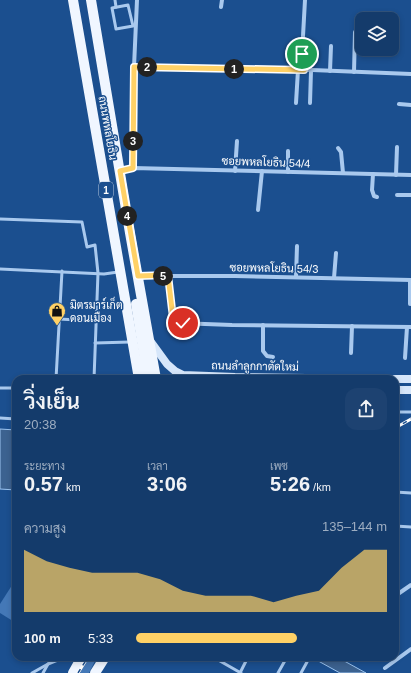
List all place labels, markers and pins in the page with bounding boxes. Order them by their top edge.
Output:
pin [285,37,319,71]
pin: 2 [137,57,157,77]
pin: 1 [224,59,244,79]
pin: 3 [123,131,143,151]
pin: 4 [117,206,137,226]
pin: 5 [153,266,173,286]
place label: มิตรมาร์เก็ต ดอนเมือง [70,296,123,324]
shop icon: มิตรมาร์เก็ต ดอนเมือง [47,301,67,326]
pin [166,306,200,340]

